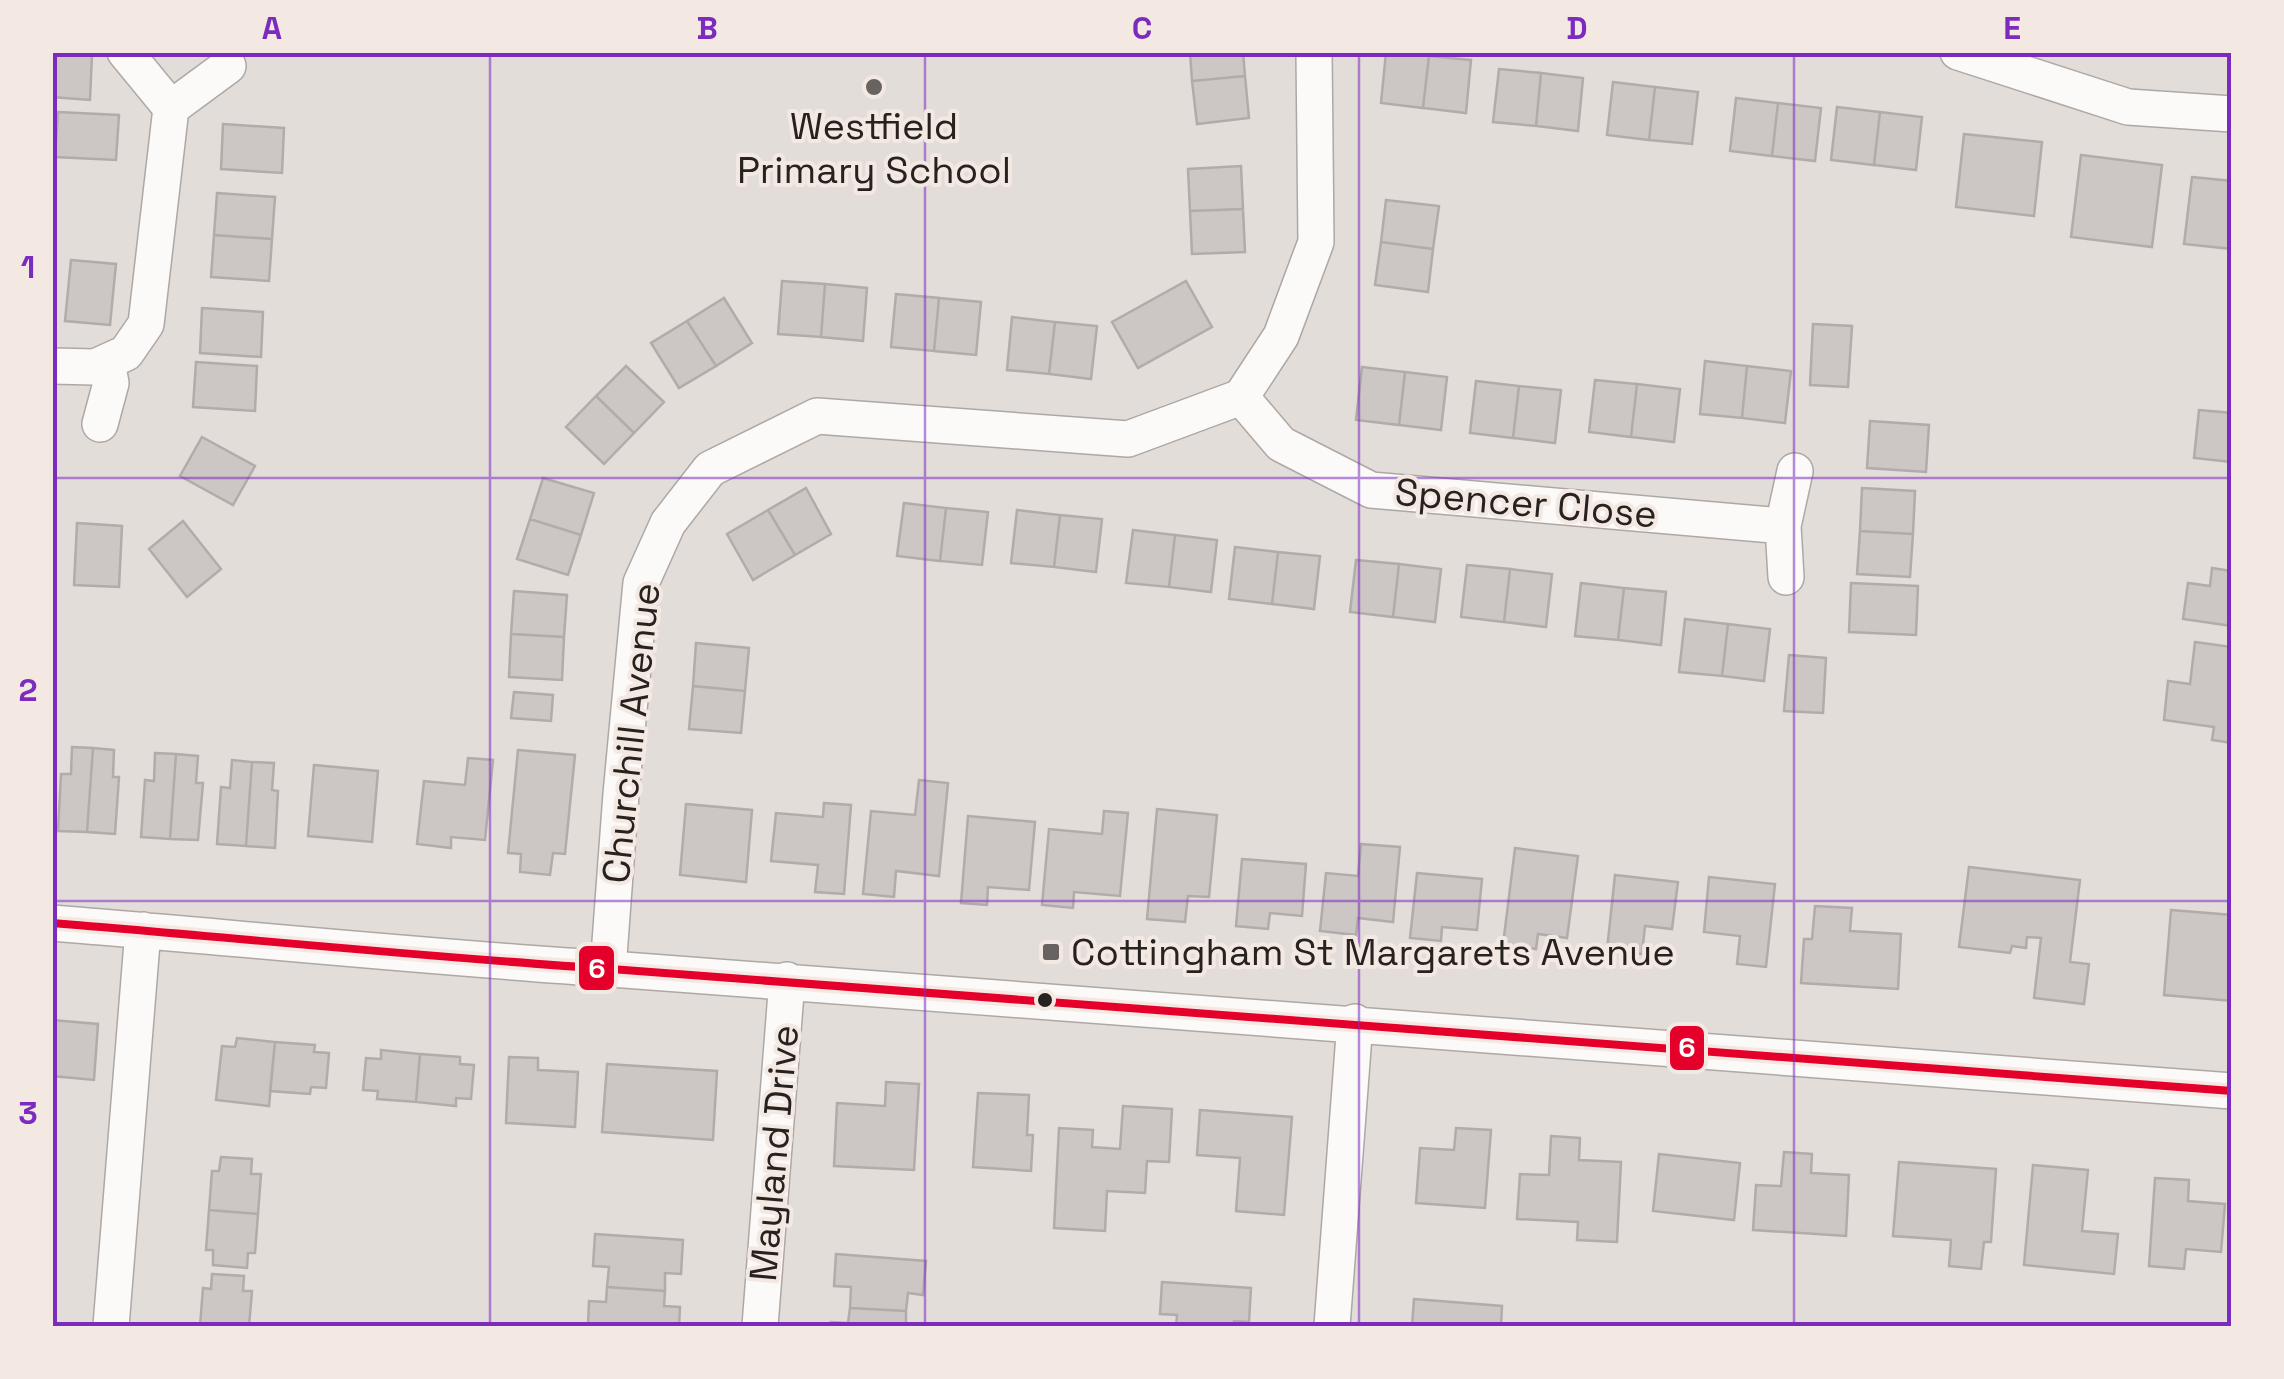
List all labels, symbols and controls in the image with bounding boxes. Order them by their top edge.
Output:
text: A [262,8,282,48]
text: B [696,8,718,48]
text: C [1132,8,1152,48]
text: D [1566,8,1588,48]
text: E [2003,8,2021,48]
marker: Westfield Primary School [863,76,885,98]
place label: Westfield Primary School [737,102,1011,194]
text: 1 [21,247,35,287]
street label: Spencer Close [1393,468,1659,538]
street label: Churchill Avenue [591,580,671,886]
text: 2 [18,670,38,710]
place label: Cottingham St Margarets Avenue [1071,928,1675,976]
marker: Cottingham St Margarets Avenue [1040,941,1062,963]
line badge: 6 [577,944,616,992]
text: 6 [588,950,606,986]
unlabelled marker [1035,990,1055,1010]
street label: Mayland Drive [739,1023,809,1283]
line badge: 6 [1668,1024,1706,1072]
text: 6 [1678,1029,1696,1065]
text: 3 [18,1093,38,1133]

